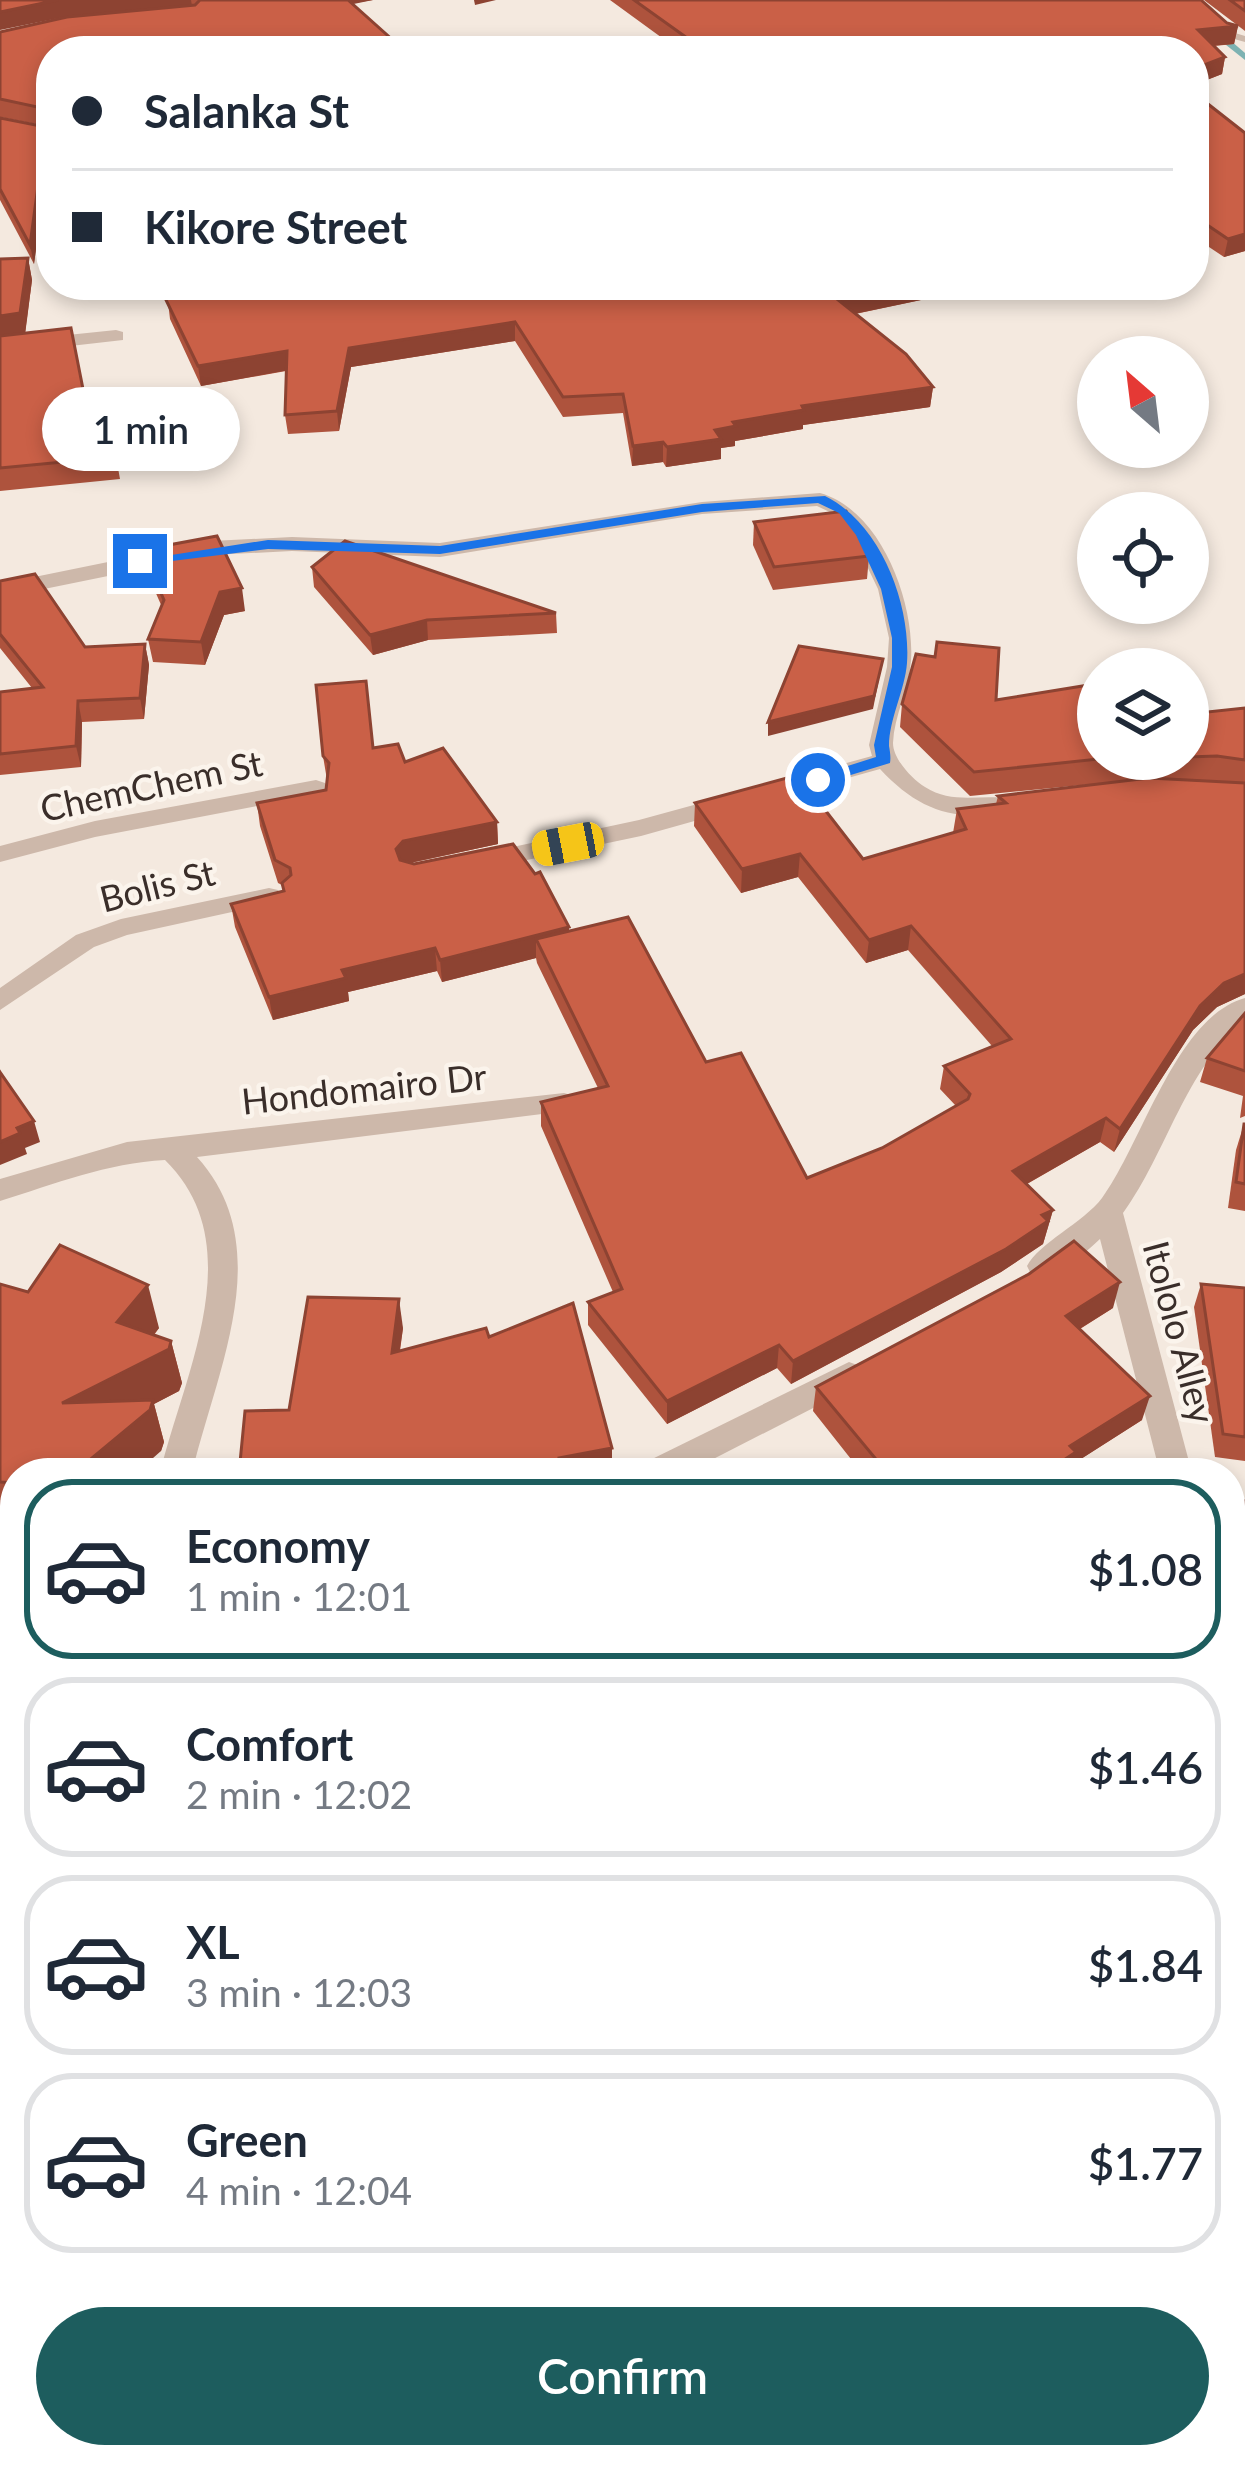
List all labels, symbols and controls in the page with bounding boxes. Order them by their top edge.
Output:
text: Salanka St [144,84,349,138]
text: Kikore Street [144,200,407,254]
north arrow [1077,336,1209,468]
map controls [1077,336,1209,780]
callout: 1 min [41,387,239,471]
text: 1 min [93,406,189,452]
button: locate [1077,492,1209,624]
route end [113,534,167,588]
button: layers [1077,648,1209,780]
street label: ChemChem St [36,740,266,830]
route start [791,753,845,807]
car [529,819,607,869]
street label: Bolis St [95,849,219,920]
street label: Hondomairo Dr [239,1053,489,1123]
street label: Itololo Alley [1135,1236,1226,1428]
icon: car [42,1515,150,1623]
text: Economy [186,1519,370,1573]
text: $1.08 [1088,1542,1203,1596]
text: 1 min · 12:01 [186,1573,412,1619]
icon: car [42,1713,150,1821]
text: Comfort [186,1717,353,1771]
text: $1.46 [1088,1740,1203,1794]
text: 2 min · 12:02 [186,1771,412,1817]
icon: car [42,1911,150,2019]
text: XL [186,1915,240,1969]
text: $1.84 [1088,1938,1203,1992]
text: 3 min · 12:03 [186,1969,412,2015]
icon: car [42,2109,150,2217]
text: Green [186,2113,308,2167]
text: $1.77 [1088,2136,1203,2190]
text: 4 min · 12:04 [186,2167,412,2213]
button: Confirm [36,2307,1209,2445]

